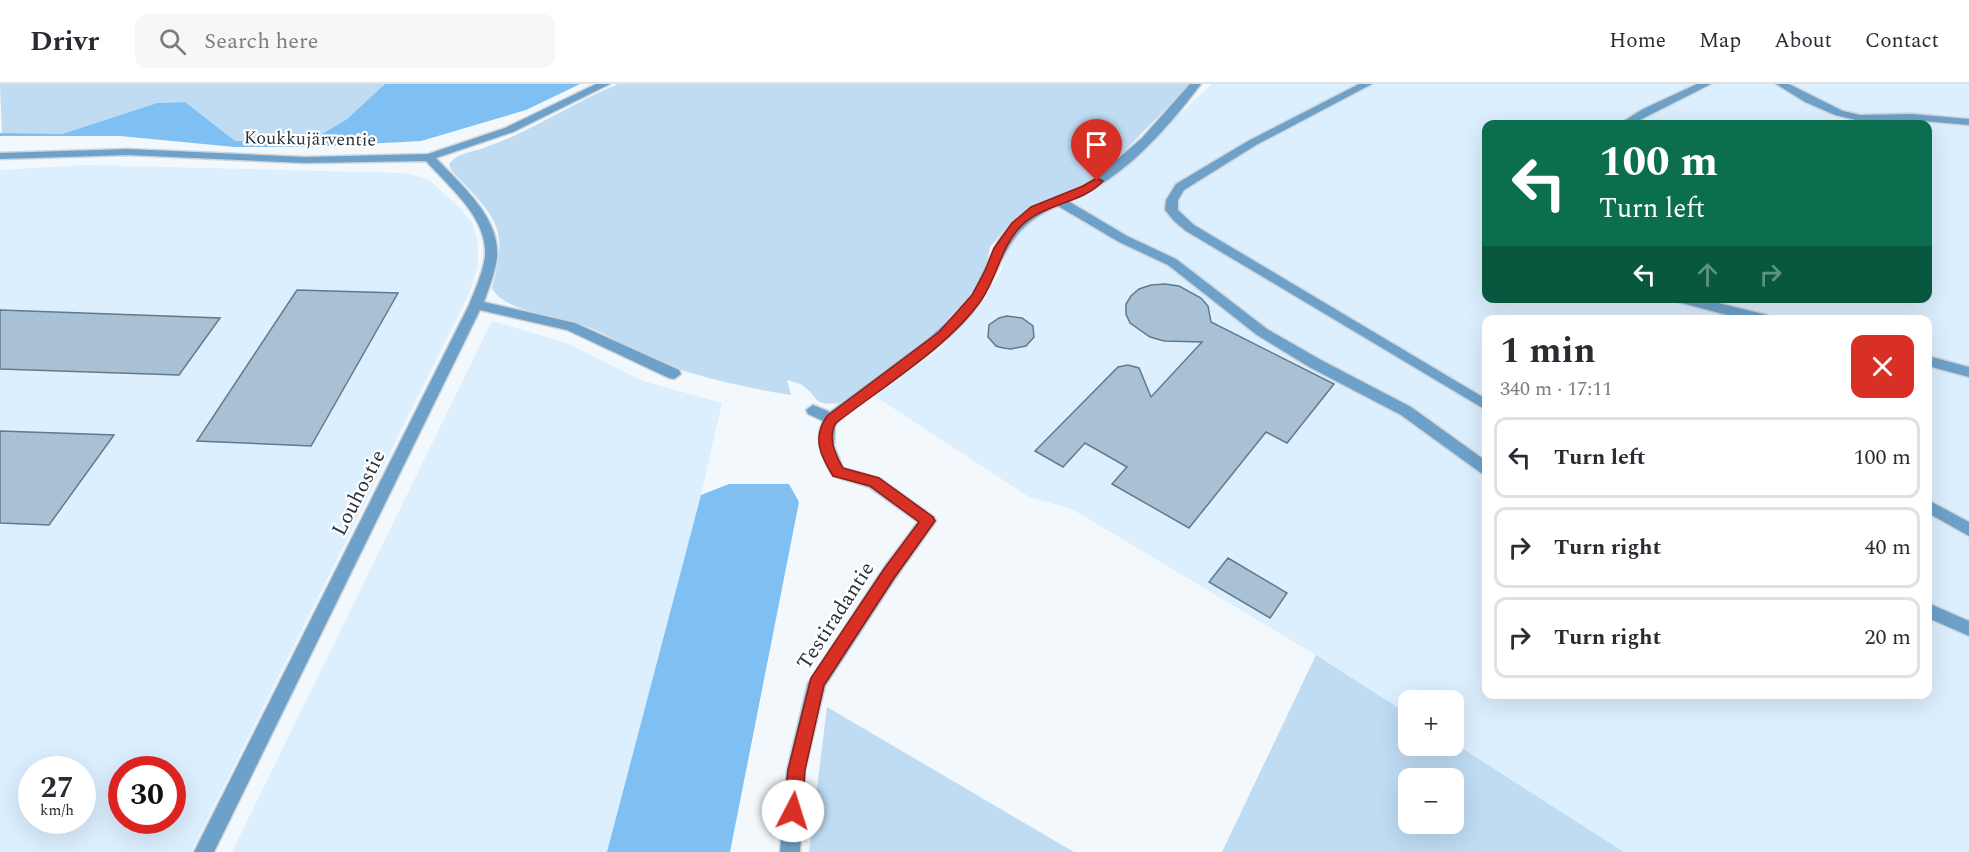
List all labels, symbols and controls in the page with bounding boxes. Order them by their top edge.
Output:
search box [135,14,555,68]
text: Drivr [30,20,99,63]
icon: search [156,25,189,58]
text: Search here [204,25,318,58]
text: Home [1609,25,1666,57]
text: Map [1699,25,1741,57]
text: About [1774,25,1832,57]
text: Contact [1865,25,1939,57]
pin [1071,119,1122,181]
street label: Koukkujärventie [244,124,376,154]
icon: arrive [1080,128,1113,161]
text: 100 m [1599,131,1718,194]
icon: left [1500,144,1578,222]
text: Turn left [1599,188,1705,230]
icon: left [1628,258,1661,291]
icon: ahead [1691,258,1724,291]
icon: right [1754,258,1787,291]
text: 1 min [1500,324,1596,379]
button: close [1851,335,1914,398]
text: 340 m · 17:11 [1500,374,1612,404]
icon: left [1503,441,1536,474]
text: Turn left [1554,441,1646,474]
text: 100 m [1854,441,1911,474]
street label: Louhostie [324,444,394,542]
icon: right [1503,531,1536,564]
text: Turn right [1554,531,1661,564]
text: 40 m [1865,531,1911,564]
street label: Testiradantie [789,556,883,676]
icon: right [1503,621,1536,654]
text: Turn right [1554,621,1661,654]
text: 20 m [1865,621,1911,654]
map controls [1398,690,1464,834]
button: + [1398,690,1464,756]
speed limit sign: 30 [108,756,186,834]
text: 27 [40,765,74,811]
button: − [1398,768,1464,834]
position arrow [761,779,825,843]
text: km/h [40,799,74,822]

